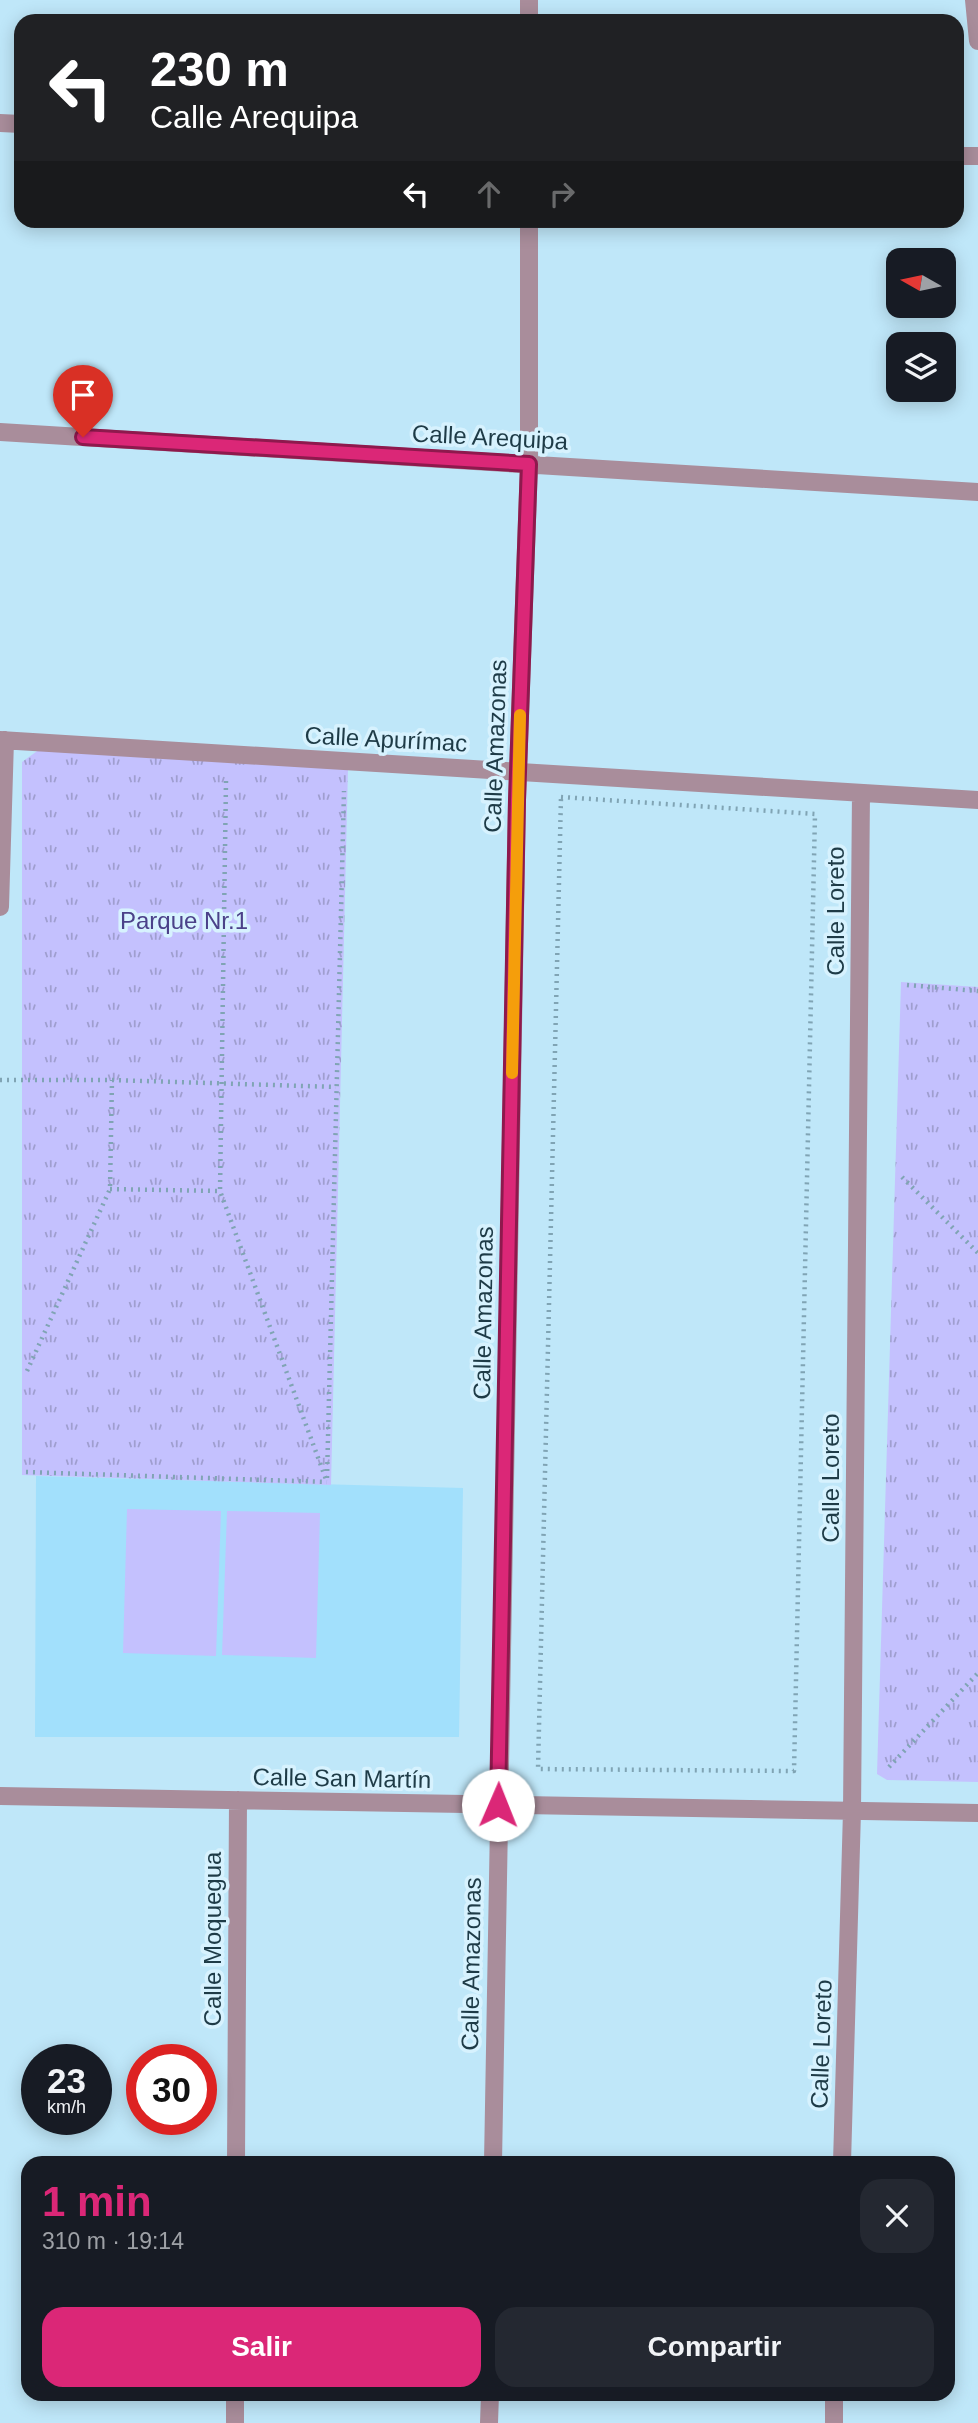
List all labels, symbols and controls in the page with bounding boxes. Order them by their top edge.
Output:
icon: left [35,42,126,133]
text: 230 m [150,42,289,96]
text: Calle Arequipa [150,99,358,135]
icon: left [397,175,435,213]
icon: ahead [470,175,508,213]
icon: right [543,175,581,213]
north arrow [886,248,956,318]
map controls [886,248,956,402]
button: layers [886,332,956,402]
pin [53,365,113,437]
icon: arrive [64,376,102,414]
street label: Calle Arequipa [411,419,569,455]
street label: Calle Amazonas [478,659,512,833]
street label: Calle Apurímac [304,721,468,757]
street label: Calle Loreto [822,846,849,976]
park label: Parque Nr.1 [120,907,248,934]
street label: Calle Amazonas [468,1226,498,1400]
street label: Calle Loreto [817,1413,844,1543]
street label: Calle San Martín [252,1763,432,1793]
position arrow [461,1768,535,1842]
street label: Calle Moquegua [199,1851,226,2026]
street label: Calle Amazonas [456,1877,486,2051]
street label: Calle Loreto [805,1979,837,2109]
speed limit sign: 30 [126,2044,217,2135]
text: 23 [47,2061,86,2100]
text: km/h [47,2097,86,2117]
text: 1 min [42,2178,152,2225]
button: close [860,2179,934,2253]
text: 310 m · 19:14 [42,2228,184,2254]
button: Salir [42,2307,481,2387]
button: Compartir [495,2307,934,2387]

